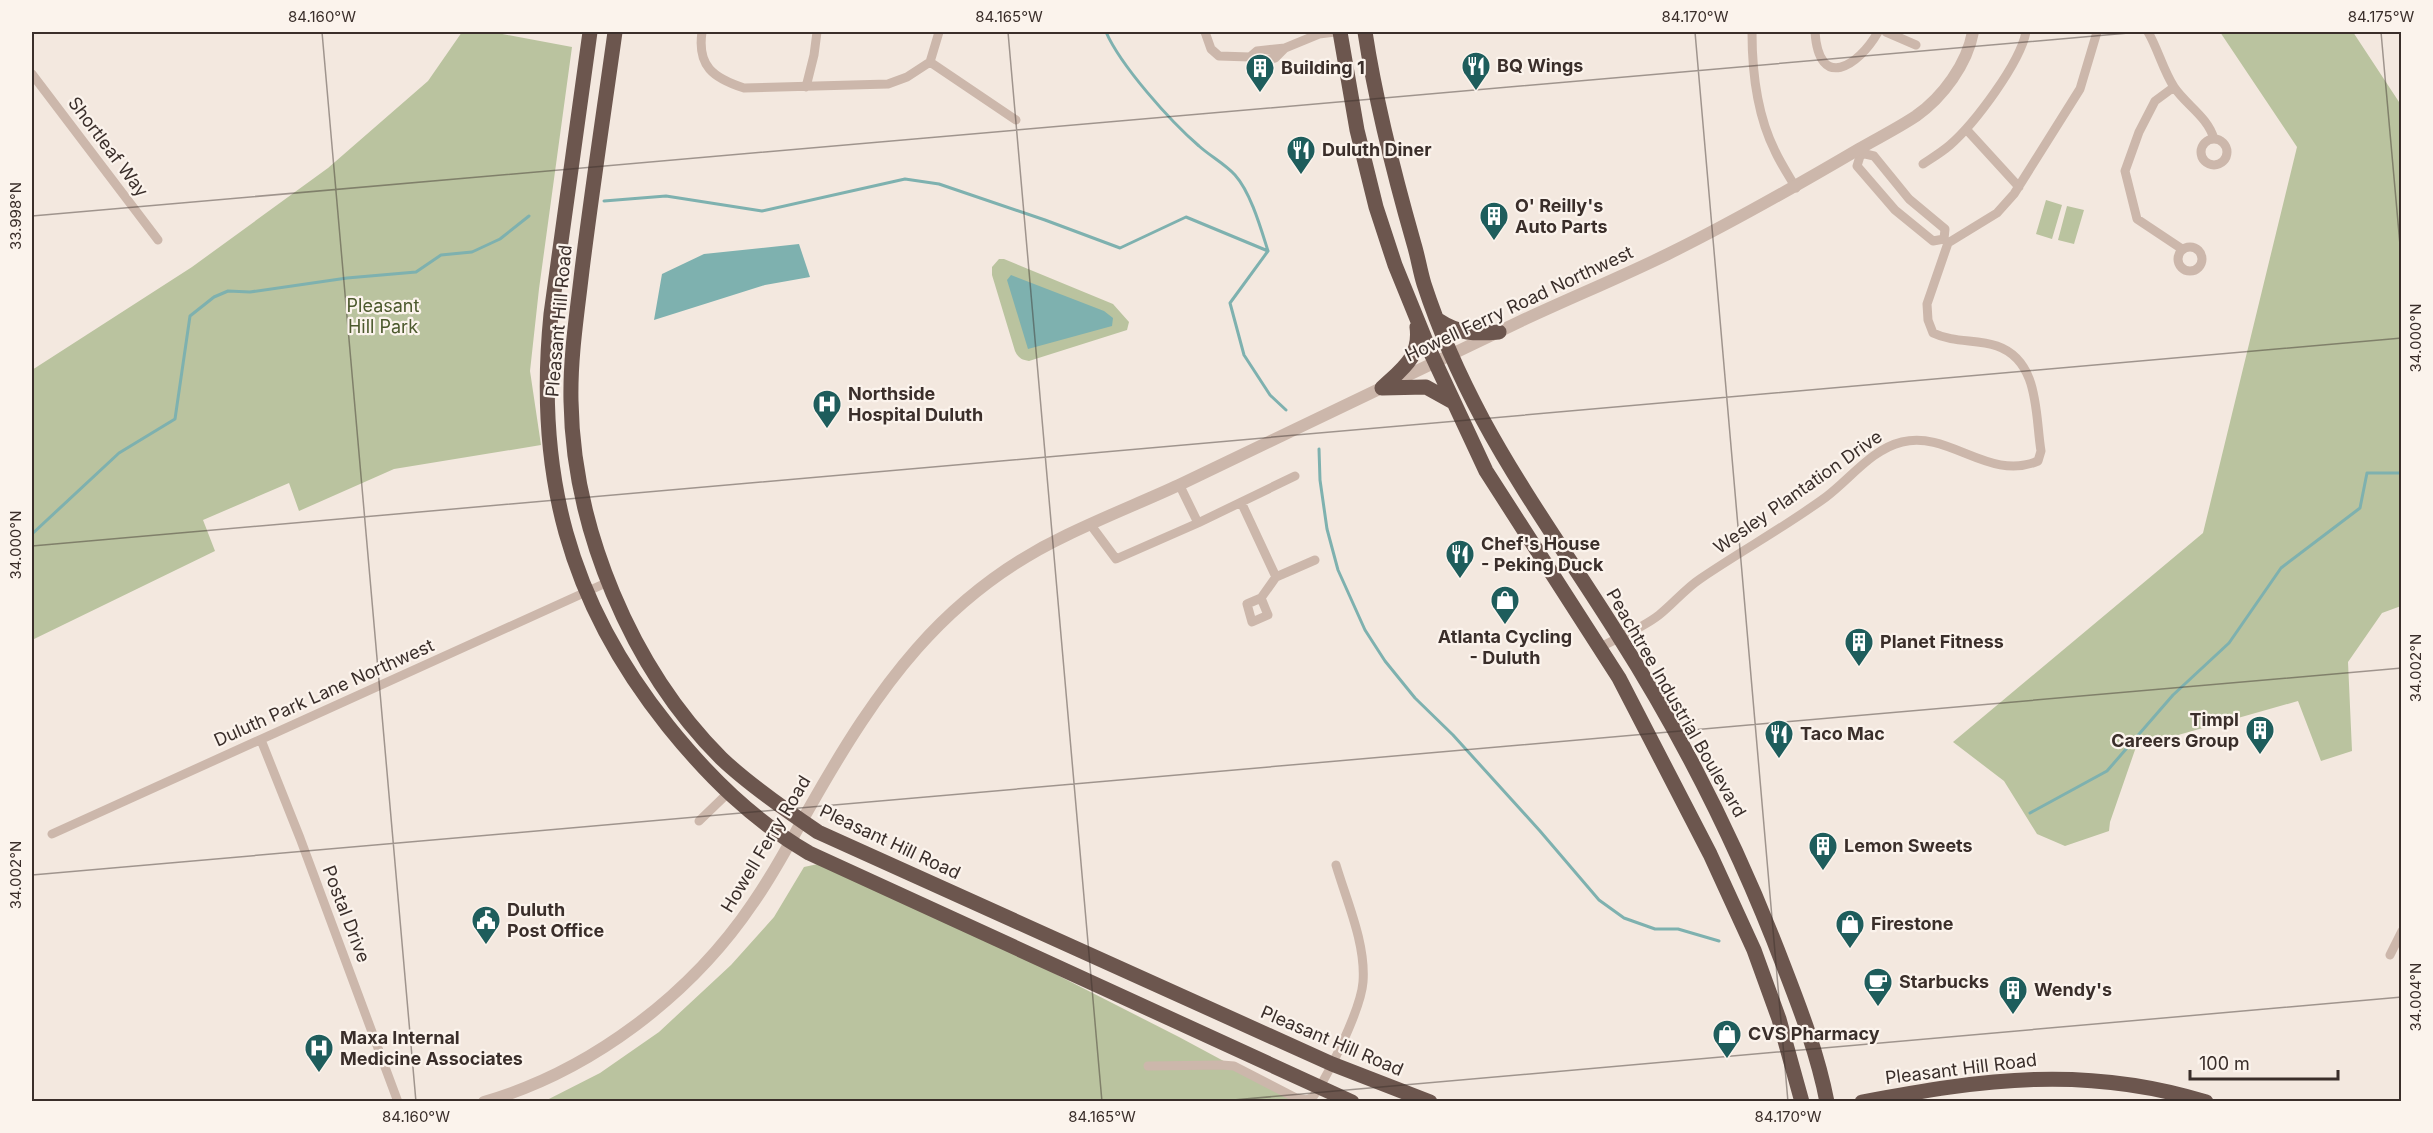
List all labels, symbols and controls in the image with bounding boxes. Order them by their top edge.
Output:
text: 84.160°W [288,7,356,26]
text: 84.165°W [975,7,1043,26]
text: 84.170°W [1662,7,1729,26]
text: 84.175°W [2348,7,2415,26]
restaurant icon: BQ Wings [1460,50,1492,92]
building icon: Building 1 [1244,52,1276,94]
place label: BQ Wings [1497,55,1583,76]
place label: Building 1 [1281,57,1365,78]
street label: Shortleaf Way [64,93,153,201]
restaurant icon: Duluth Diner [1285,134,1317,176]
place label: Duluth Diner [1322,139,1432,160]
text: 33.998°N [6,182,25,250]
place label: O' Reilly's Auto Parts [1515,195,1607,237]
building icon: O' Reilly's Auto Parts [1478,200,1510,242]
street label: Howell Ferry Road Northwest [1402,241,1636,366]
street label: Pleasant Hill Road [541,244,576,398]
park label: Pleasant Hill Park [347,295,419,337]
text: 34.000°N [2406,304,2425,372]
place label: Northside Hospital Duluth [848,383,983,425]
hospital icon: Northside Hospital Duluth [811,388,843,430]
street label: Wesley Plantation Drive [1710,425,1886,558]
text: 34.000°N [6,511,25,579]
place label: Chef's House - Peking Duck [1481,533,1604,575]
restaurant icon: Chef's House - Peking Duck [1444,538,1476,580]
shop icon: Atlanta Cycling - Duluth [1489,584,1521,626]
street label: Peachtree Industrial Boulevard [1602,585,1751,821]
place label: Atlanta Cycling - Duluth [1438,626,1572,668]
building icon: Planet Fitness [1843,626,1875,668]
place label: Planet Fitness [1880,631,2004,652]
street label: Duluth Park Lane Northwest [211,634,437,751]
text: 34.002°N [2406,634,2425,702]
place label: Timpl Careers Group [2111,709,2239,751]
building icon: Timpl Careers Group [2244,714,2276,756]
restaurant icon: Taco Mac [1763,718,1795,760]
place label: Taco Mac [1800,723,1885,744]
street label: Howell Ferry Road [716,772,815,916]
street label: Pleasant Hill Road [817,800,964,883]
building icon: Lemon Sweets [1807,830,1839,872]
place label: Lemon Sweets [1844,835,1973,856]
text: 34.002°N [6,841,25,909]
street label: Postal Drive [318,863,375,965]
place label: Duluth Post Office [507,899,605,941]
public building icon: Duluth Post Office [470,904,502,946]
shop icon: Firestone [1834,908,1866,950]
place label: Firestone [1871,913,1954,934]
text: 34.004°N [2406,963,2425,1031]
cafe icon: Starbucks [1862,966,1894,1008]
place label: Starbucks [1899,971,1989,992]
building icon: Wendy's [1997,974,2029,1016]
place label: Wendy's [2034,979,2112,1000]
street label: Pleasant Hill Road [1258,1001,1407,1080]
shop icon: CVS Pharmacy [1711,1018,1743,1060]
place label: CVS Pharmacy [1748,1023,1880,1044]
place label: Maxa Internal Medicine Associates [340,1027,523,1069]
hospital icon: Maxa Internal Medicine Associates [303,1032,335,1074]
scale bar [2190,1043,2338,1081]
street label: Pleasant Hill Road [1884,1049,2038,1088]
text: 100 m [2199,1053,2250,1074]
text: 84.160°W [382,1107,450,1126]
text: 84.165°W [1068,1107,1136,1126]
text: 84.170°W [1755,1107,1822,1126]

